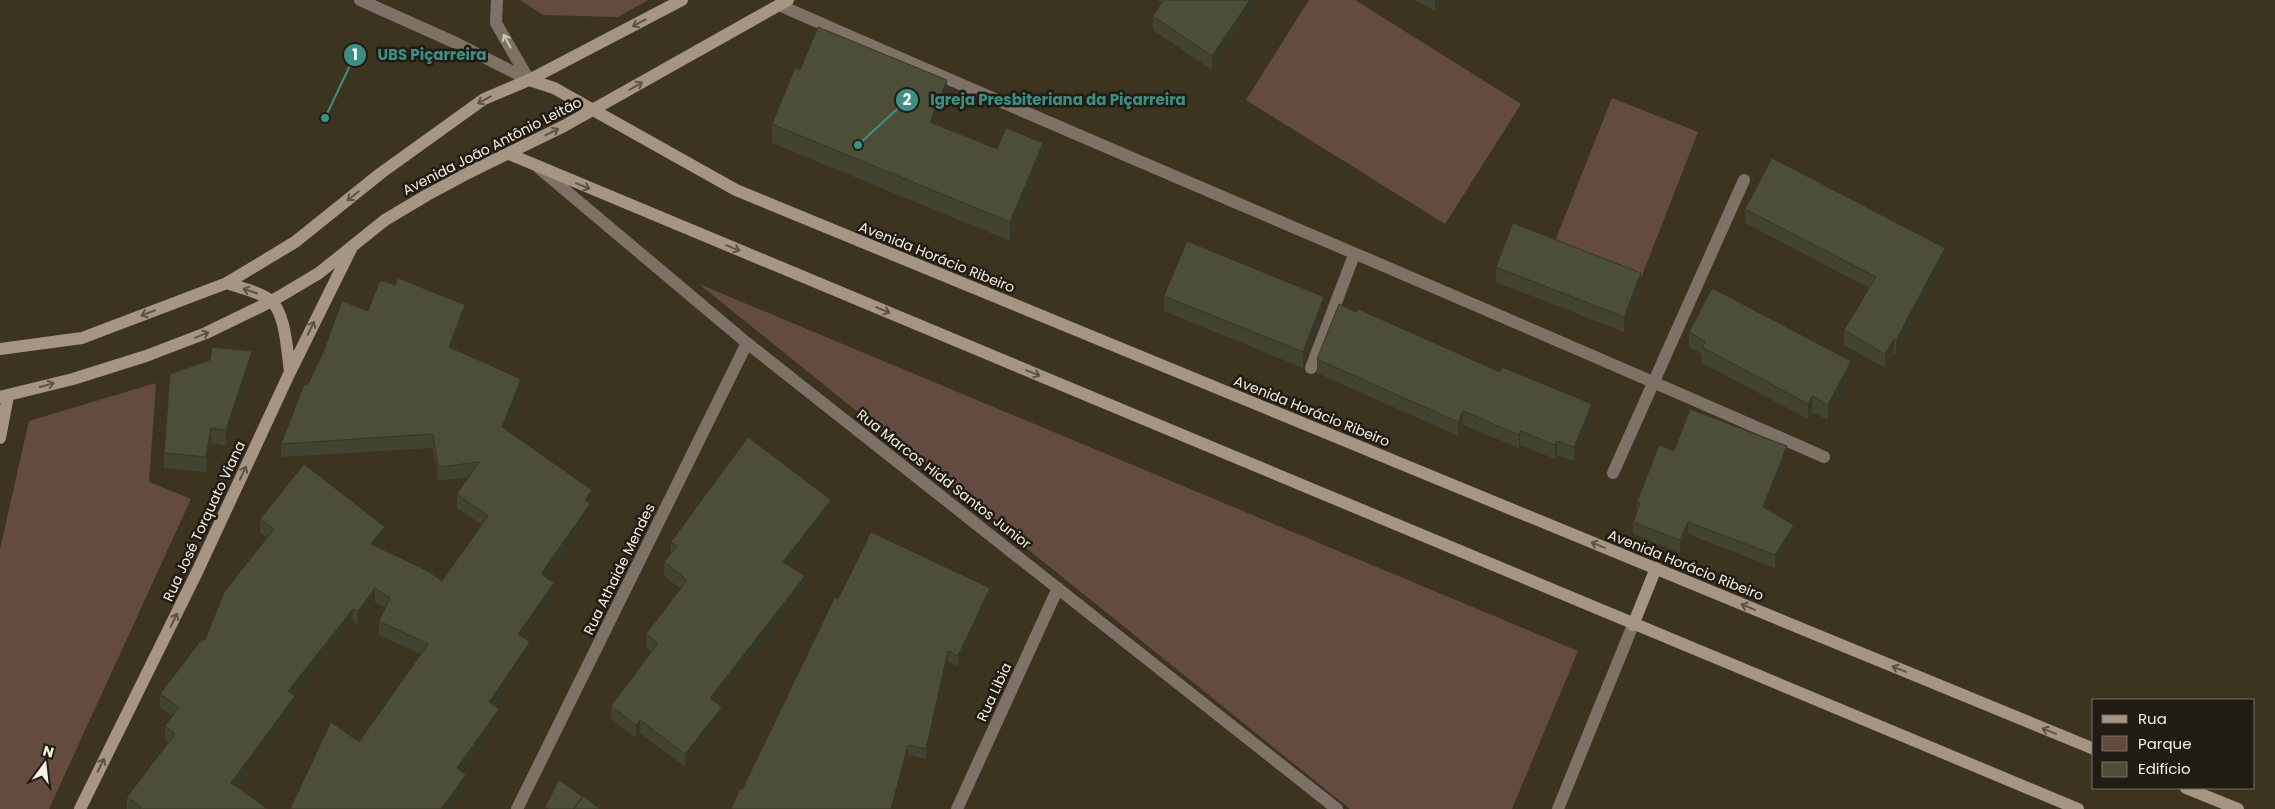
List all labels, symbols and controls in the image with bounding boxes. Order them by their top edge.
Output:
one-way arrow [632,19,647,28]
one-way arrow [502,34,512,49]
callout: UBS Piçarreira [342,40,496,70]
text: 1 [352,44,358,65]
text: UBS Piçarreira [377,44,487,65]
one-way arrow [629,81,644,91]
callout: Igreja Presbiteriana da Piçarreira [895,85,1195,115]
text: 2 [903,89,912,110]
text: Igreja Presbiteriana da Piçarreira [930,89,1186,110]
street label: Avenida João Antônio Leitão [399,92,585,200]
one-way arrow [477,95,492,105]
one-way arrow [544,127,559,136]
one-way arrow [575,181,590,191]
one-way arrow [347,190,360,201]
street label: Avenida Horácio Ribeiro [856,216,1018,298]
one-way arrow [725,243,740,253]
one-way arrow [242,285,258,295]
one-way arrow [875,306,890,315]
one-way arrow [141,309,157,318]
one-way arrow [307,321,316,336]
one-way arrow [193,330,209,339]
one-way arrow [1025,368,1040,378]
street label: Avenida Horácio Ribeiro [1231,370,1393,452]
one-way arrow [39,380,55,390]
street label: Rua Marcos Hidd Santos Junior [853,404,1035,554]
street label: Rua José Torquato Viana [158,437,250,605]
one-way arrow [239,466,248,481]
street label: Rua Athaide Mendes [578,500,660,638]
street label: Avenida Horácio Ribeiro [1605,524,1767,606]
one-way arrow [1591,539,1606,549]
one-way arrow [1741,601,1756,611]
one-way arrow [169,613,179,628]
street label: Rua Libia [972,659,1016,725]
one-way arrow [1891,663,1906,672]
legend [2092,699,2255,789]
text: Rua [2138,708,2167,729]
one-way arrow [2042,726,2057,735]
text: Parque [2138,733,2191,754]
north arrow [20,739,70,789]
text: N [41,740,56,762]
one-way arrow [97,758,106,773]
text: Edifício [2138,758,2191,779]

